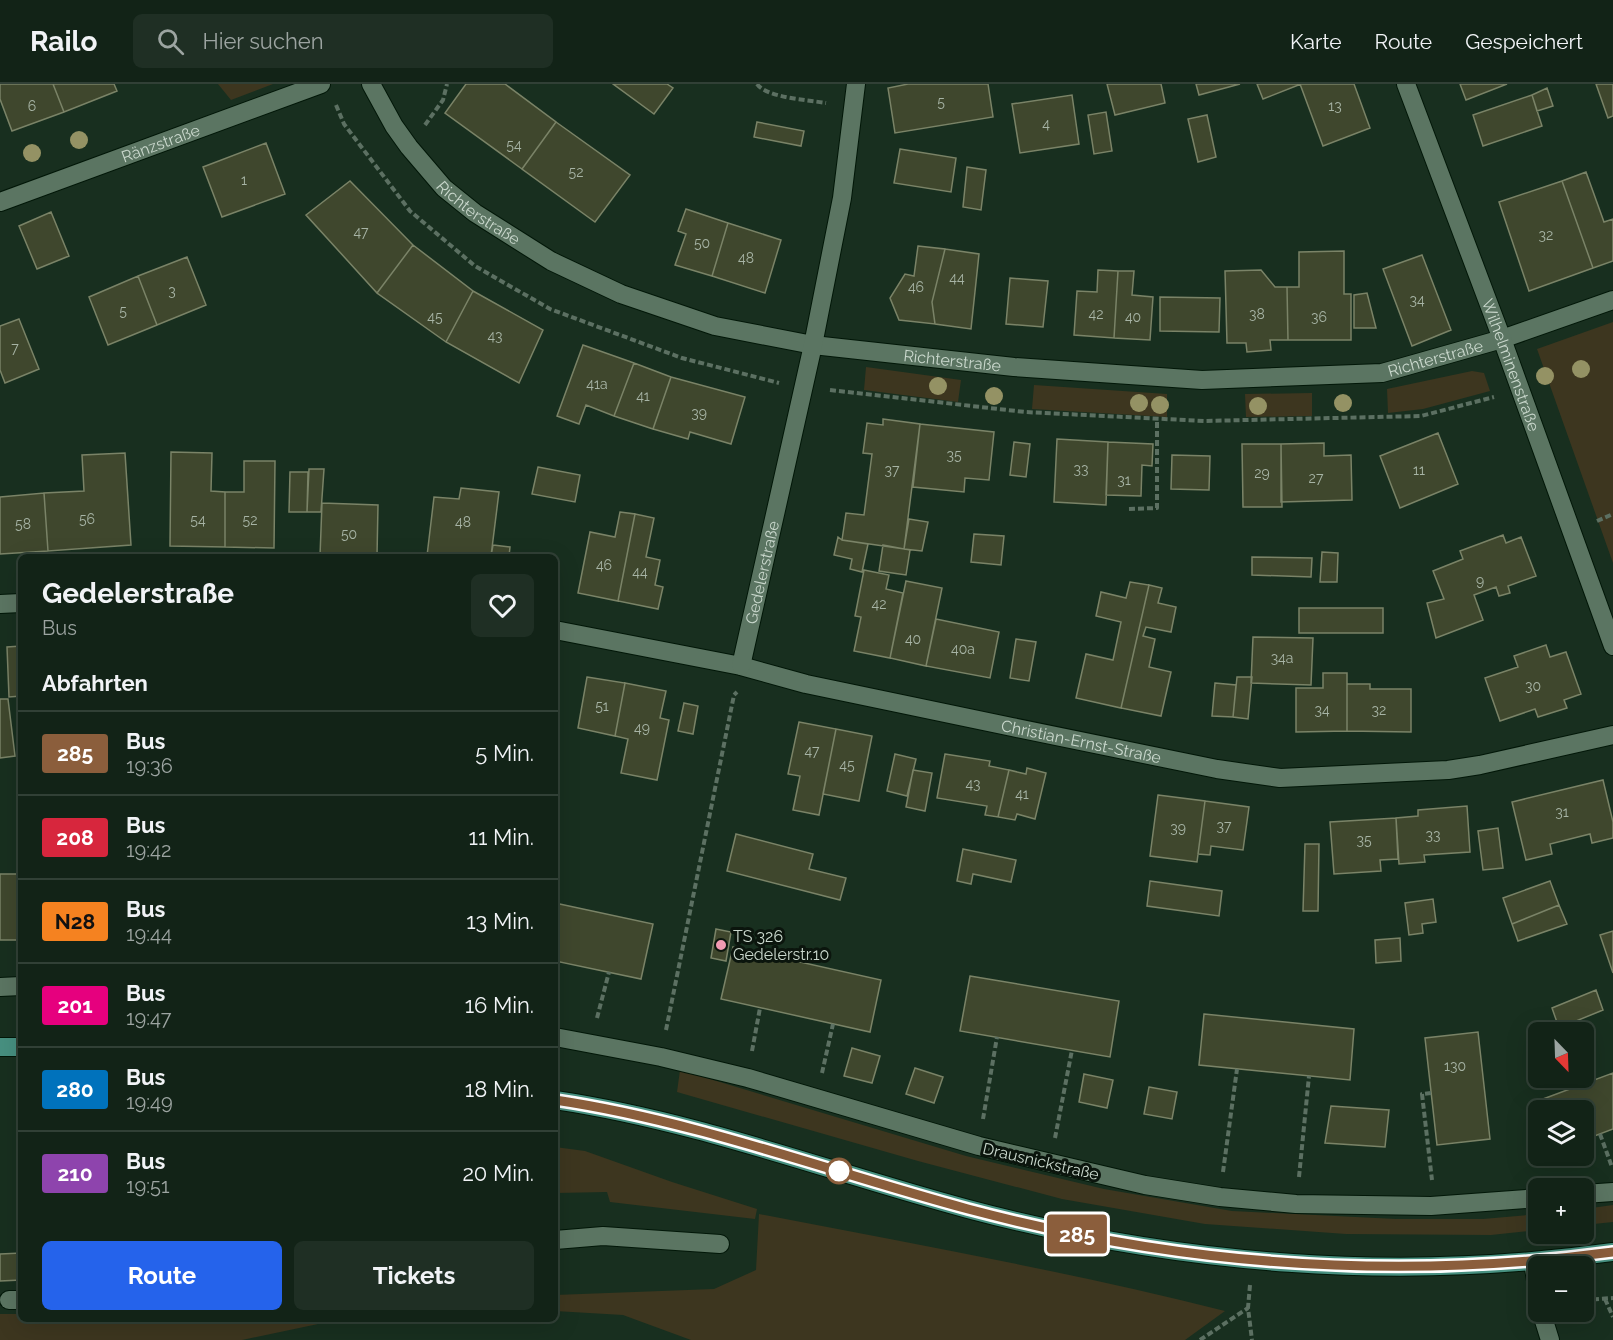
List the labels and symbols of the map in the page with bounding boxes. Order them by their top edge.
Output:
house number: 5 [937,94,945,110]
house number: 6 [28,98,36,114]
house number: 13 [1328,98,1342,114]
house number: 4 [1042,116,1050,132]
street label: Ränzstraße [119,120,202,167]
house number: 54 [506,137,522,153]
house number: 52 [569,164,583,180]
house number: 1 [241,172,247,188]
street label: Richterstraße [432,177,523,249]
house number: 47 [353,224,369,240]
house number: 32 [1539,227,1553,243]
house number: 50 [694,235,710,251]
house number: 48 [738,250,754,266]
house number: 44 [949,270,965,286]
house number: 46 [908,279,924,295]
house number: 3 [168,283,176,299]
house number: 34 [1409,292,1425,308]
street label: Wilhelminenstraße [1478,296,1544,434]
house number: 5 [119,303,127,319]
house number: 42 [1089,306,1103,322]
house number: 38 [1249,306,1265,322]
house number: 45 [427,309,443,325]
house number: 40 [1125,309,1141,325]
house number: 36 [1311,309,1327,325]
house number: 43 [487,328,503,344]
street label: Richterstraße [1386,336,1485,381]
house number: 7 [11,340,19,356]
street label: Richterstraße [903,346,1002,376]
house number: 41a [586,376,608,392]
house number: 41 [636,388,650,404]
house number: 39 [691,405,707,421]
house number: 35 [946,447,962,463]
house number: 33 [1074,461,1088,477]
house number: 37 [885,462,900,478]
house number: 11 [1413,462,1425,478]
house number: 29 [1254,465,1270,481]
house number: 27 [1309,470,1324,486]
house number: 31 [1117,472,1131,488]
house number: 56 [79,511,95,527]
house number: 54 [190,512,206,528]
house number: 52 [243,512,257,528]
house number: 48 [455,514,471,530]
house number: 58 [15,516,31,532]
street label: Gedelerstraße [742,519,783,626]
house number: 50 [341,526,357,542]
house number: 46 [596,557,612,573]
house number: 44 [632,564,648,580]
house number: 9 [1476,573,1484,589]
house number: 42 [872,596,886,612]
house number: 40 [905,631,921,647]
house number: 40a [951,641,975,657]
house number: 34a [1271,650,1293,666]
house number: 30 [1525,678,1541,694]
house number: 51 [595,698,609,714]
house number: 34 [1314,702,1330,718]
house number: 32 [1372,702,1386,718]
street label: Christian-Ernst-Straße [999,716,1163,767]
house number: 49 [634,720,650,736]
house number: 47 [804,743,820,759]
house number: 45 [839,757,855,773]
house number: 43 [965,776,981,792]
house number: 41 [1015,786,1029,802]
house number: 31 [1555,804,1569,820]
house number: 37 [1217,818,1232,834]
house number: 39 [1170,820,1186,836]
house number: 33 [1426,827,1440,843]
house number: 35 [1356,832,1372,848]
place label: TS 326 Gedelerstr.10 [733,927,829,964]
marker: TS 326 Gedelerstr.10 [714,938,728,952]
north arrow [1528,1022,1594,1088]
house number: 130 [1444,1058,1466,1074]
street label: Drausnickstraße [981,1139,1101,1184]
unlabelled marker [826,1158,852,1184]
line badge: 285 [1042,1214,1112,1254]

